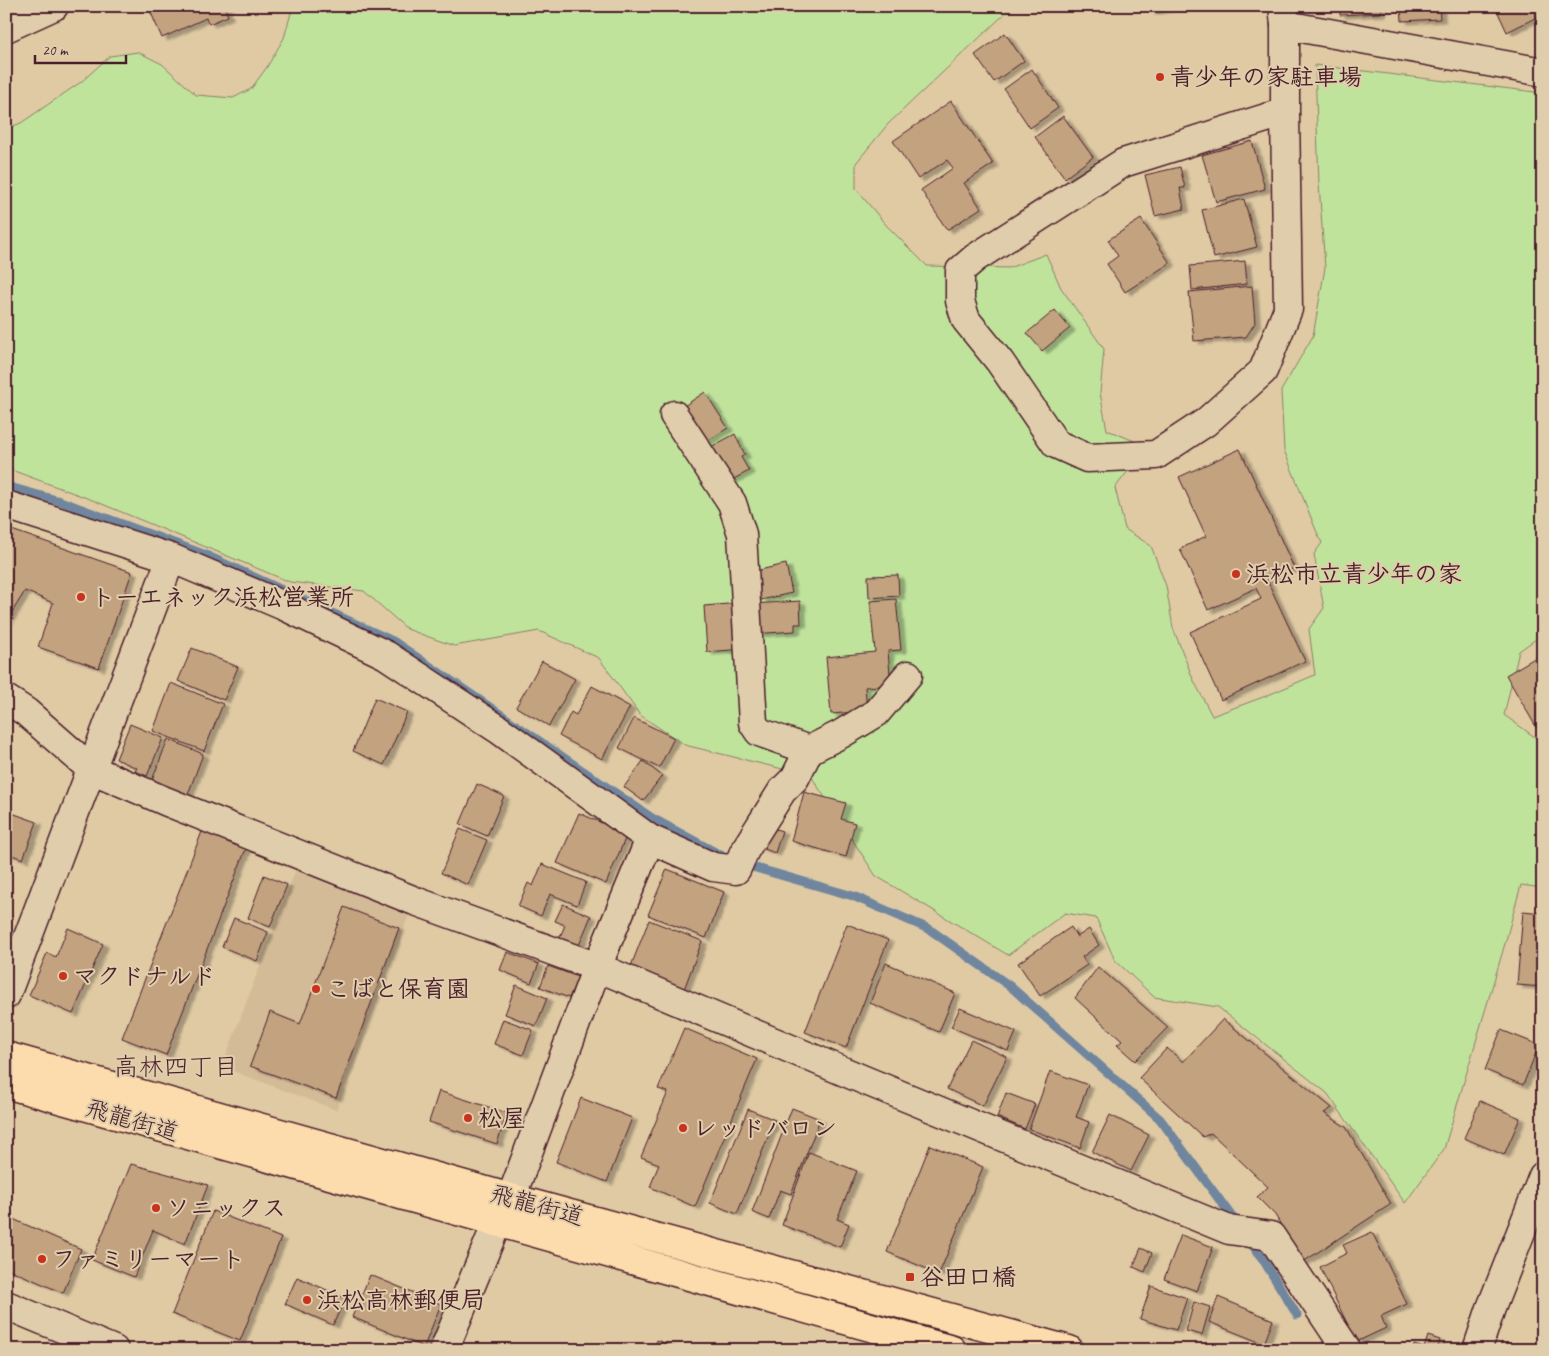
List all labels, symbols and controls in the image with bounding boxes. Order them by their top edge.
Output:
scale bar [35,32,126,64]
text: 20 m [42,41,69,60]
place label: 青少年の家駐車場 [1170,62,1362,92]
marker: 青少年の家駐車場 [1154,71,1166,83]
place label: 浜松市立青少年の家 [1246,559,1462,589]
marker: 浜松市立青少年の家 [1230,568,1242,580]
place label: トーエネック浜松営業所 [91,582,354,612]
marker: トーエネック浜松営業所 [75,591,87,603]
place label: マクドナルド [73,961,216,991]
marker: マクドナルド [57,970,69,982]
place label: こばと保育園 [326,974,470,1004]
marker: こばと保育園 [310,983,322,995]
district label: 高林四丁目 [113,1051,239,1083]
street label: 飛龍街道 [82,1092,182,1148]
place label: 松屋 [478,1103,526,1133]
marker: 松屋 [462,1112,474,1124]
place label: レッドバロン [693,1113,837,1143]
marker: レッドバロン [677,1122,689,1134]
street label: 飛龍街道 [487,1178,587,1232]
place label: ソニックス [166,1193,286,1223]
marker: ソニックス [150,1202,162,1214]
place label: ファミリーマート [52,1244,245,1274]
marker: ファミリーマート [36,1253,48,1265]
place label: 谷田口橋 [920,1262,1016,1292]
marker: 谷田口橋 [904,1271,916,1283]
place label: 浜松高林郵便局 [317,1285,485,1315]
marker: 浜松高林郵便局 [301,1294,313,1306]

